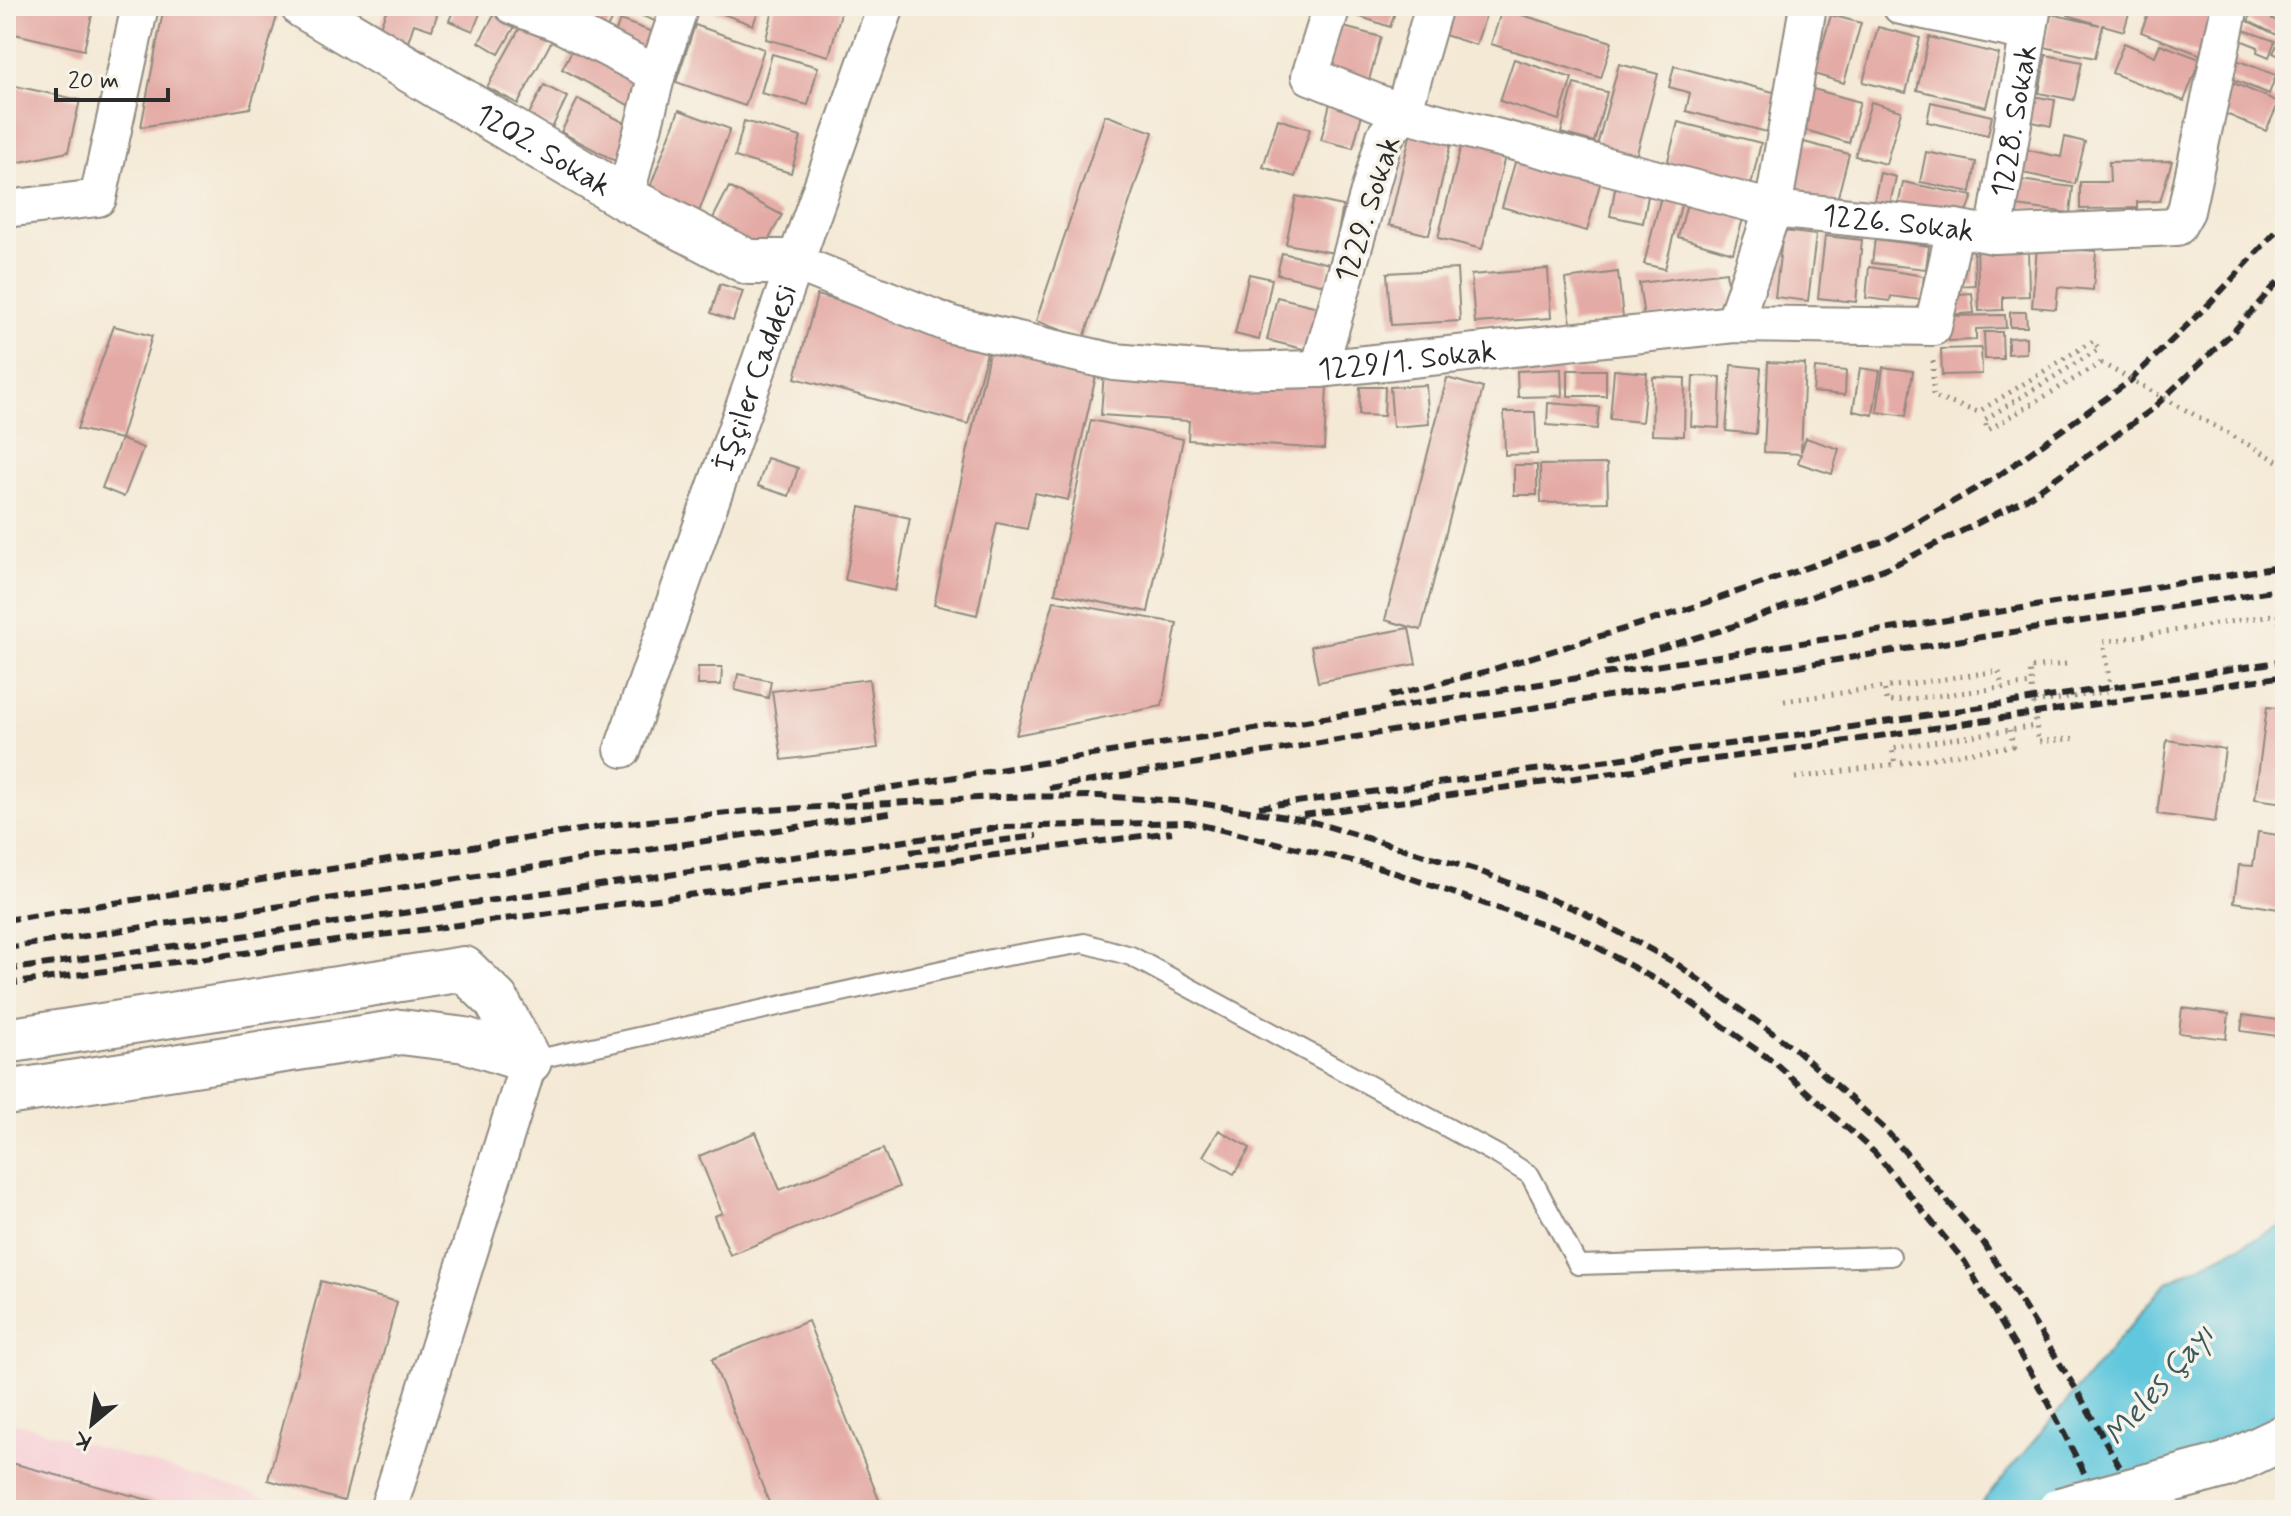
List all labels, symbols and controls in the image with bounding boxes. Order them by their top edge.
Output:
street label: 1228. Sokak [1983,41,2047,200]
scale bar [56,52,168,102]
text: 20 m [68,66,119,97]
street label: 1202. Sokak [467,95,618,206]
street label: 1229. Sokak [1326,131,1411,288]
street label: 1226. Sokak [1820,196,1978,252]
street label: İşçiler Caddesi [705,279,807,477]
street label: 1229/1. Sokak [1316,332,1498,390]
water label: Meles Çayı [2095,1315,2224,1455]
north arrow [52,1384,132,1464]
text: K [69,1424,97,1456]

